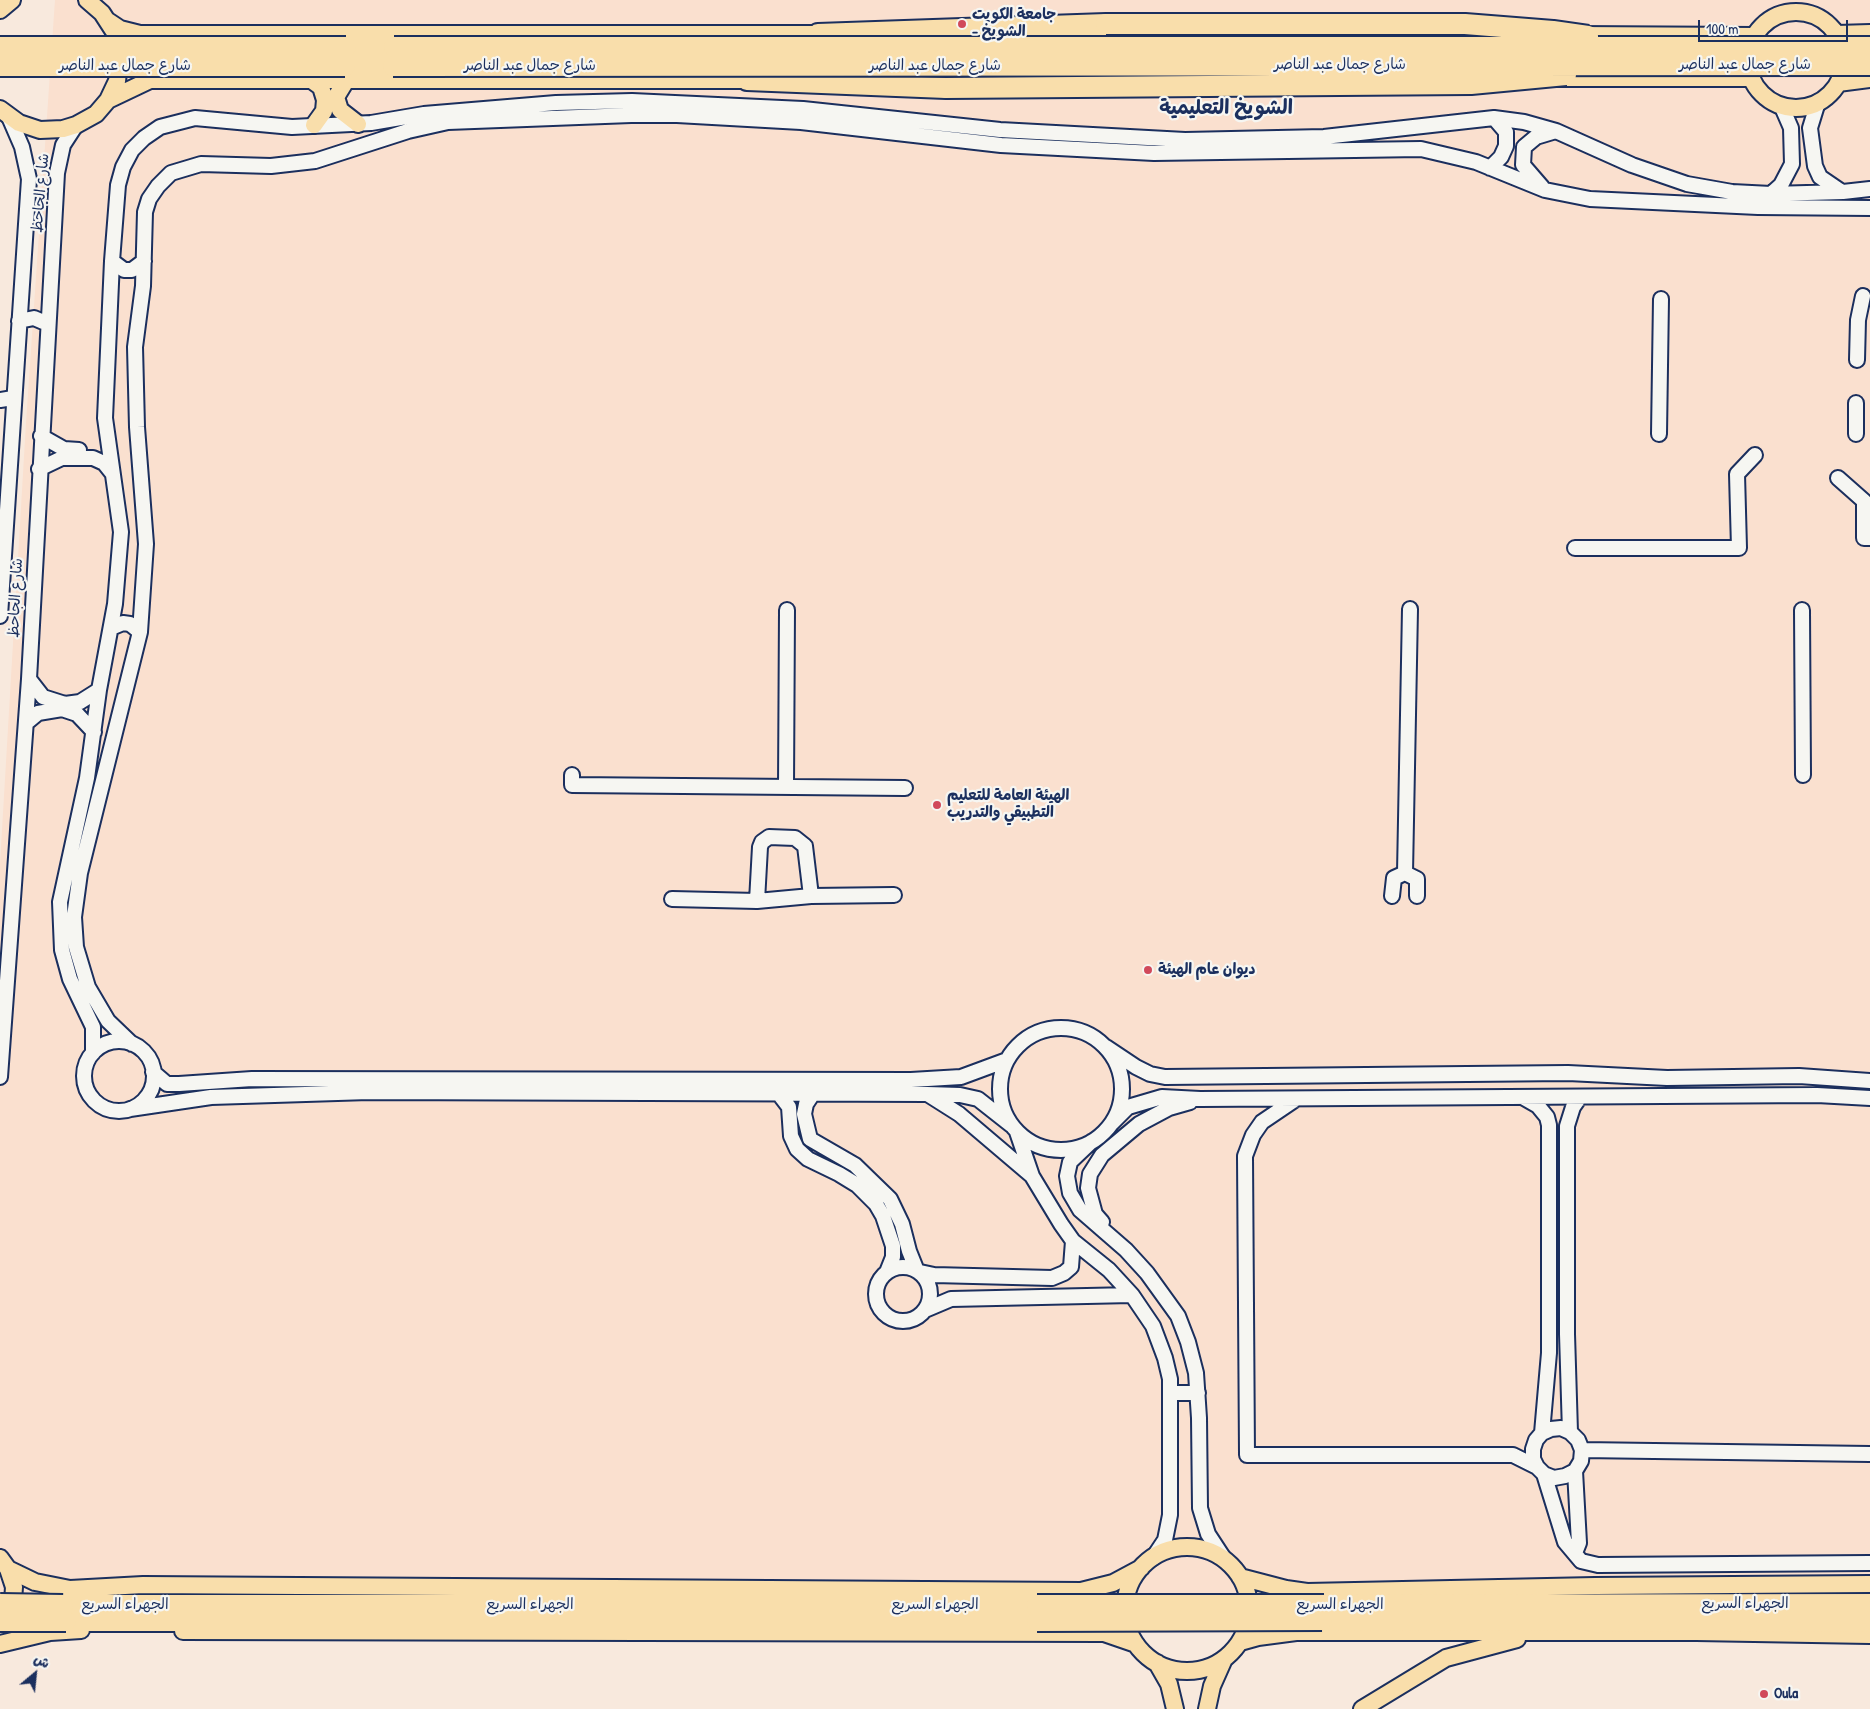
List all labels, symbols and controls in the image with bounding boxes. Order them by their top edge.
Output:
place label: جامعة الكويت - الشويخ [972,6,1056,41]
scale bar [1700,10,1850,42]
marker: جامعة الكويت - الشويخ [956,18,968,30]
text: 100 m [1706,18,1739,39]
street label: شارع جمال عبد الناصر [1274,56,1406,74]
street label: شارع جمال عبد الناصر [1679,56,1811,74]
street label: شارع جمال عبد الناصر [59,57,191,75]
street label: شارع جمال عبد الناصر [464,57,596,75]
street label: شارع جمال عبد الناصر [869,57,1001,75]
district label: الشويخ التعليمية [1159,97,1293,121]
street label: شارع الجاحظ [29,152,53,234]
street label: شارع الجاحظ [5,558,27,638]
place label: الهيئة العامة للتعليم التطبيقي والتدريب [947,787,1069,822]
marker: الهيئة العامة للتعليم التطبيقي والتدريب [931,799,943,811]
place label: ديوان عام الهيئة [1158,961,1255,979]
marker: ديوان عام الهيئة [1142,964,1154,976]
street label: الجهراء السريع [1701,1595,1789,1613]
street label: الجهراء السريع [81,1596,169,1614]
street label: الجهراء السريع [486,1596,574,1614]
street label: الجهراء السريع [891,1596,979,1614]
street label: الجهراء السريع [1296,1596,1384,1614]
text: ش [31,1648,54,1672]
north arrow [10,1649,60,1699]
place label: Oula [1774,1685,1798,1703]
marker: Oula [1758,1688,1770,1700]

